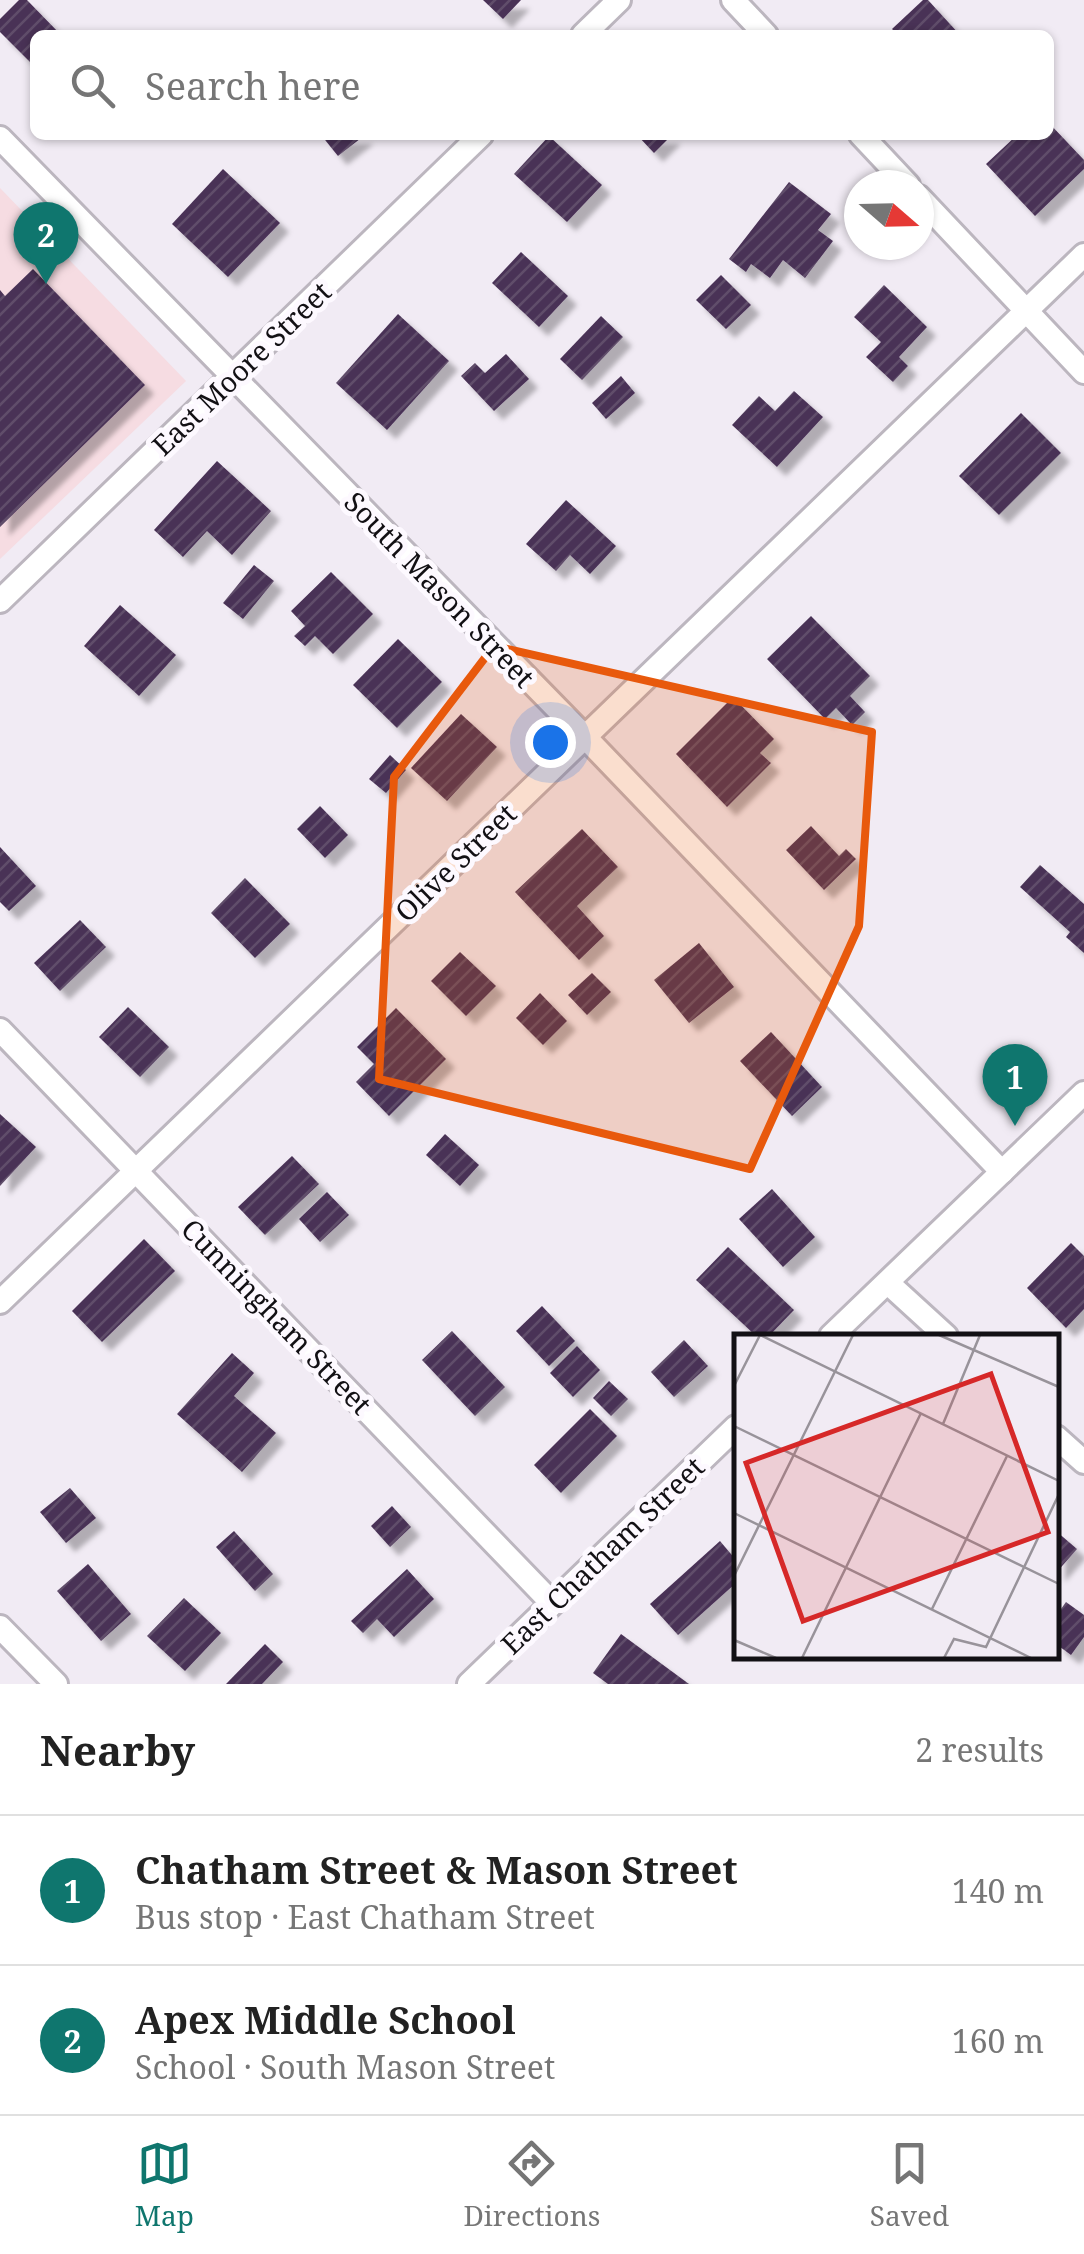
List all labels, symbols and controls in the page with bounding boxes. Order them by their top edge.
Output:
search box [30,30,1054,140]
icon: search [65,58,120,113]
text: Search here [145,59,361,111]
north arrow [844,170,934,260]
pin: 2 [13,202,78,284]
street label: East Moore Street [143,273,339,463]
street label: South Mason Street [337,483,543,695]
your location [525,717,576,768]
street label: Olive Street [386,794,524,929]
pin: 1 [982,1044,1048,1126]
street label: Cunningham Street [174,1210,381,1422]
inset map [734,1334,1059,1659]
street label: East Chatham Street [492,1448,712,1662]
text: Nearby [40,1721,195,1778]
text: 2 results [915,1728,1044,1771]
text: Chatham Street & Mason Street [135,1843,738,1895]
text: 1 [63,1869,82,1912]
text: 140 m [952,1869,1044,1912]
text: Bus stop · East Chatham Street [135,1895,595,1938]
text: Apex Middle School [135,1993,516,2045]
text: 2 [63,2019,82,2062]
text: 160 m [952,2019,1044,2062]
text: School · South Mason Street [135,2045,555,2088]
tab: Map [135,2136,194,2234]
tab: Directions [463,2136,600,2234]
tab: Saved [870,2136,949,2234]

